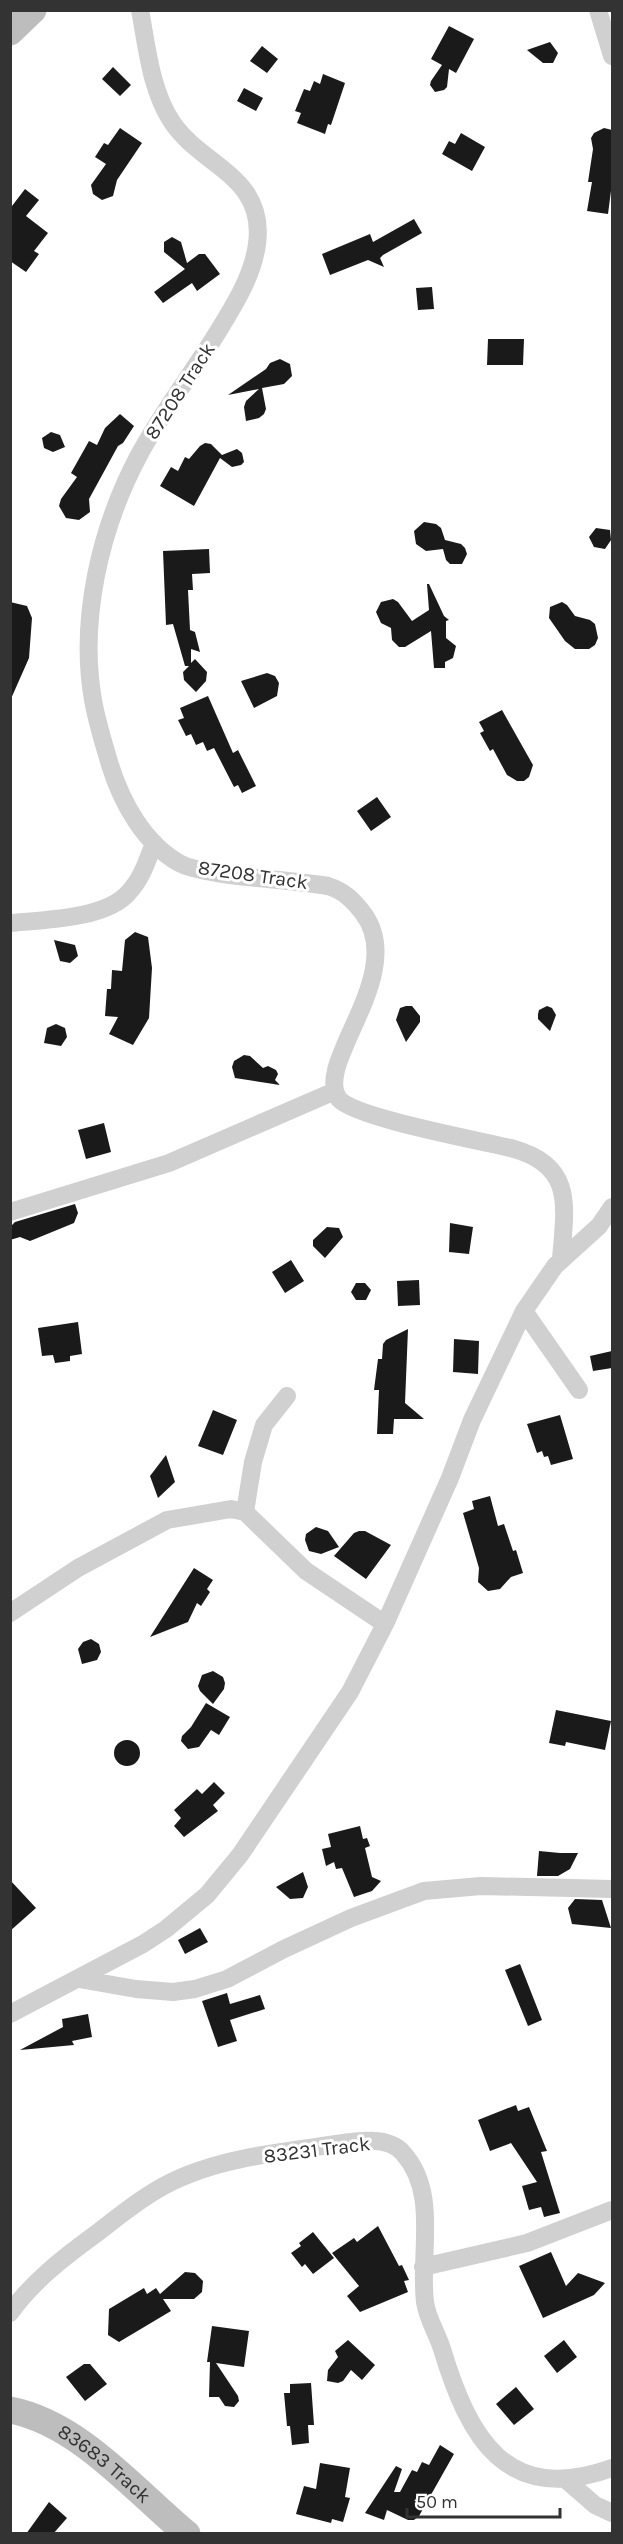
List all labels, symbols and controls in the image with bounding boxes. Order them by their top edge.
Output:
street label: 87208 Track [140,338,220,444]
street label: 87208 Track [197,856,309,894]
street label: 83231 Track [262,2132,372,2168]
street label: 83683 Track [54,2419,156,2508]
scale bar [407,2481,560,2519]
text: 50 m [416,2491,458,2513]

